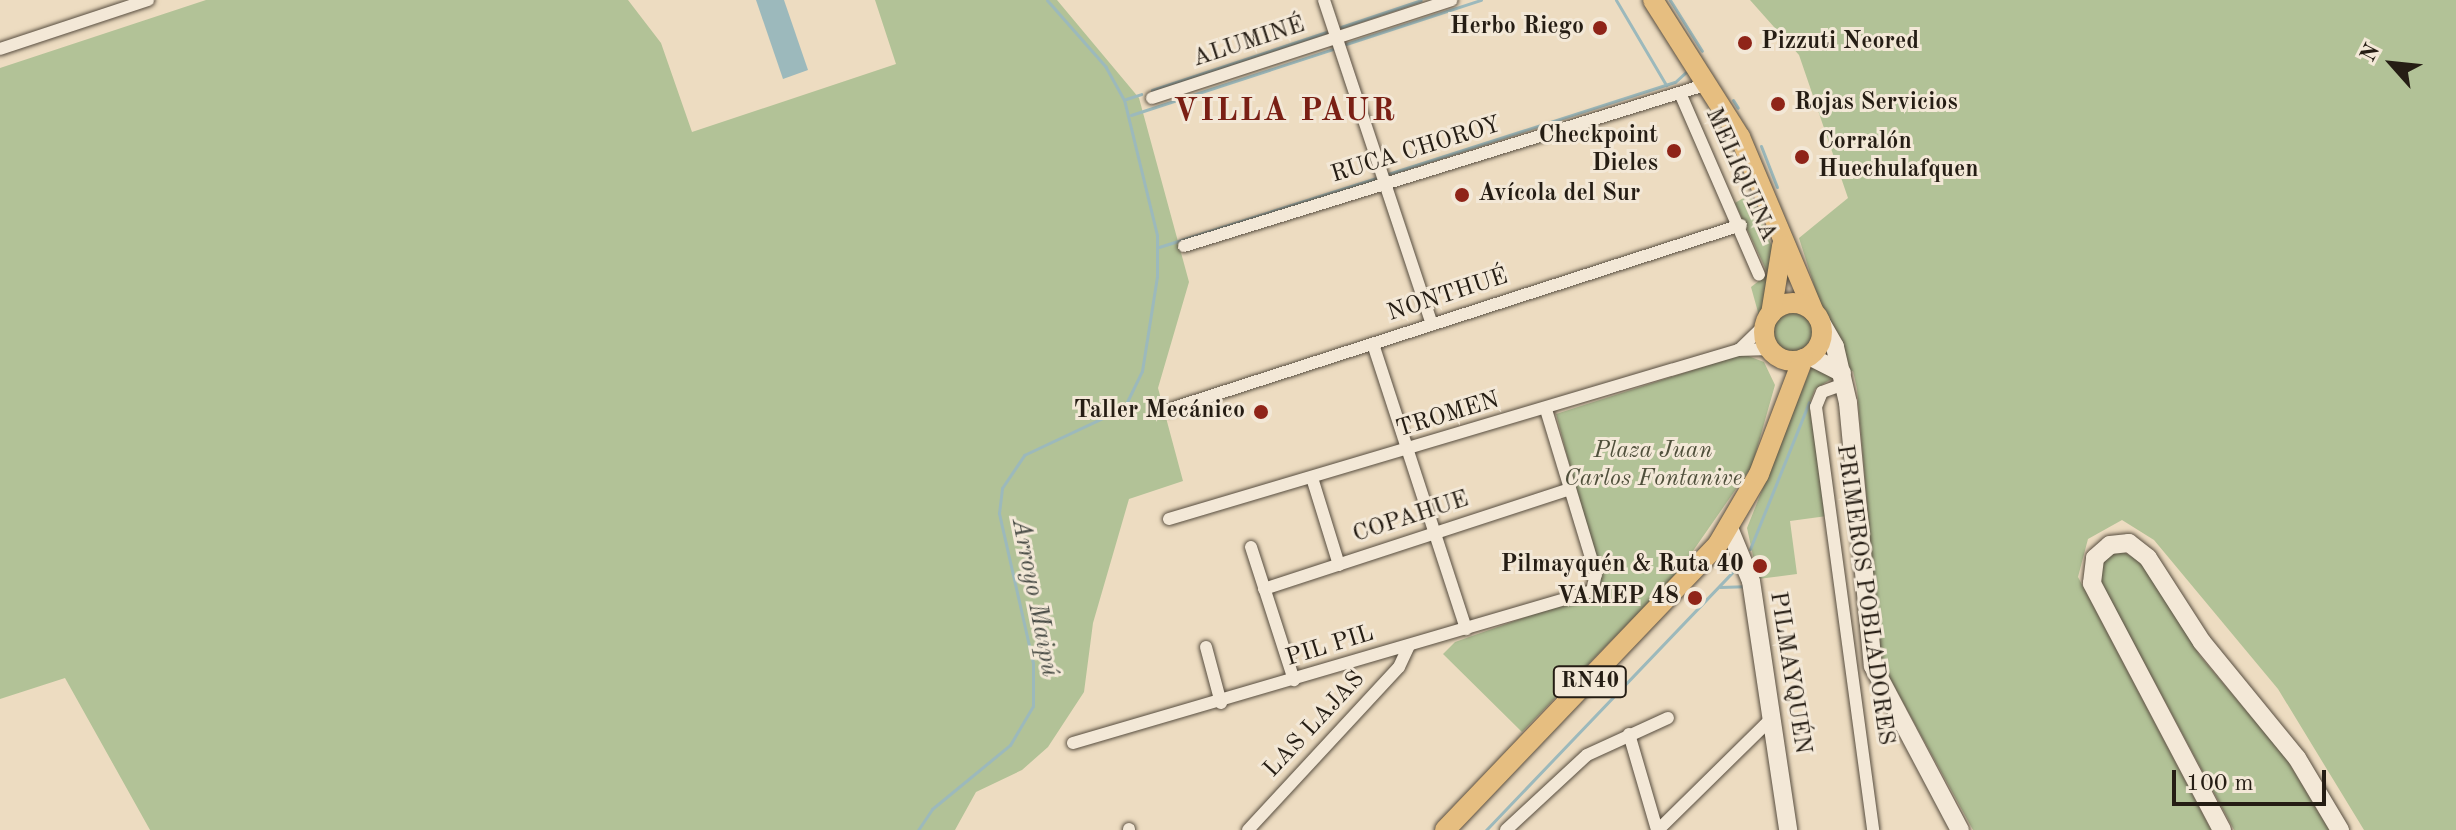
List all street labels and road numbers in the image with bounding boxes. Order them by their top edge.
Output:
street label: ALUMINÉ [1189,11,1309,75]
street label: MELIQUINA [1698,104,1782,246]
street label: RUCA CHOROY [1328,112,1504,190]
street label: NONTHUÉ [1384,263,1512,329]
street label: TROMEN [1393,387,1503,445]
street label: PRIMEROS POBLADORES [1829,443,1899,747]
street label: COPAHUE [1349,486,1473,550]
street label: PILMAYQUÉN [1762,590,1816,756]
street label: PIL PIL [1283,620,1377,674]
road number: RN40 [1552,664,1628,700]
street label: LAS LAJAS [1258,666,1372,784]

